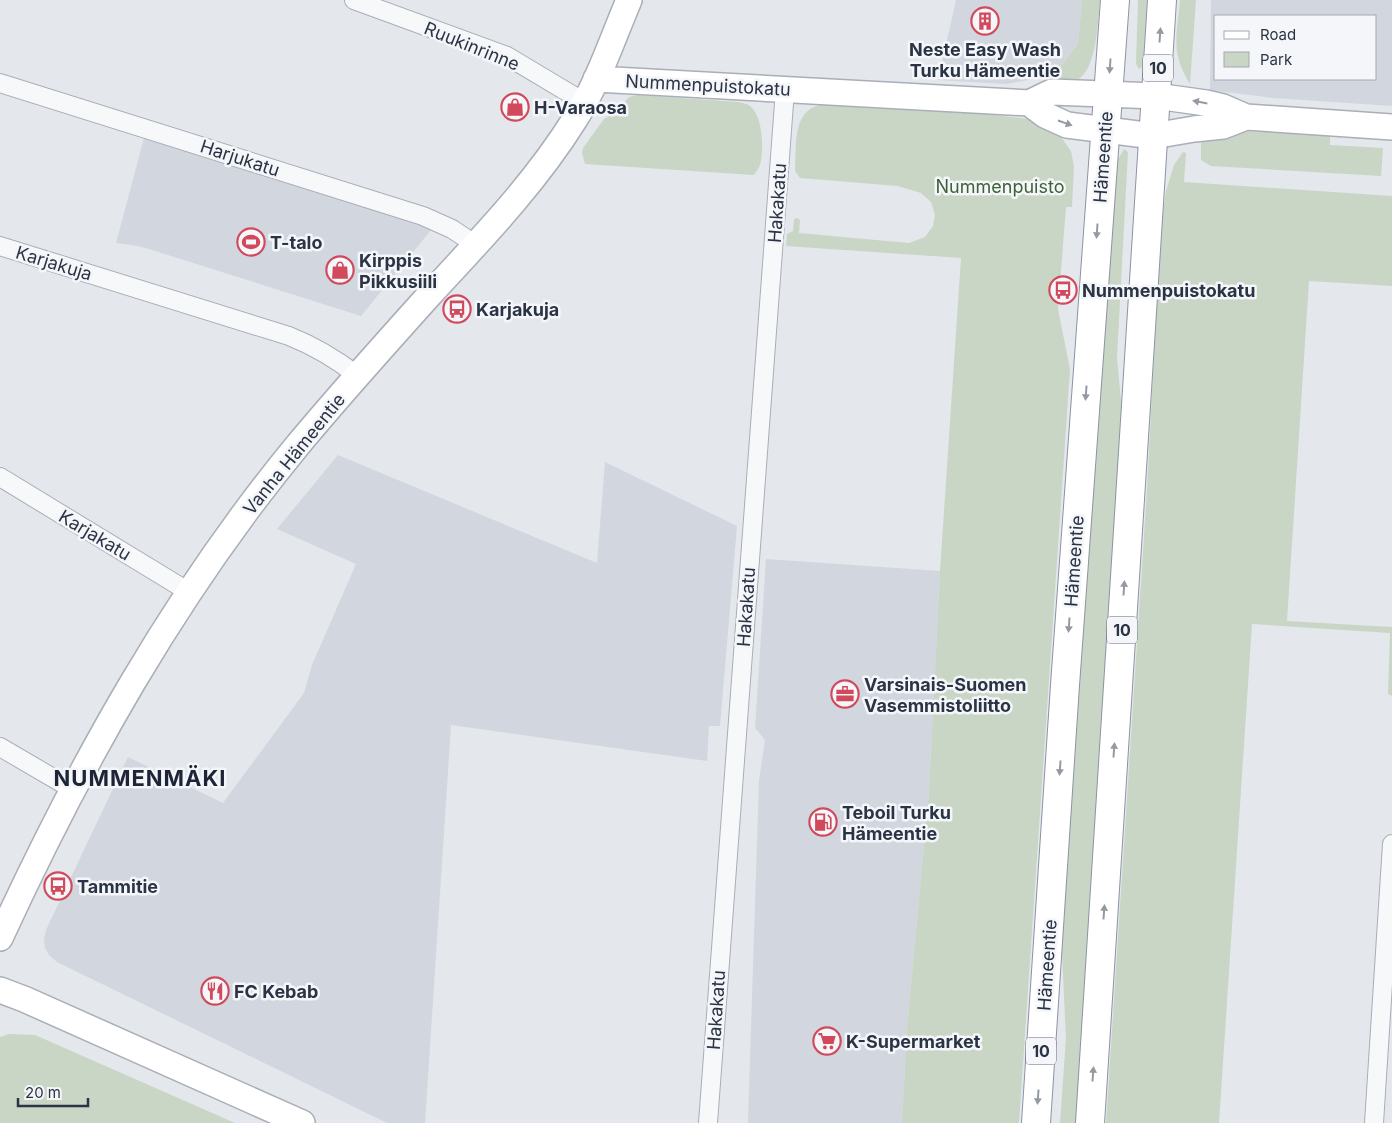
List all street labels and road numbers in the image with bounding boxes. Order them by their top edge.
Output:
street label: Ruukinrinne [421,17,523,75]
road number: 10 [1143,54,1173,82]
street label: Nummenpuistokatu [625,70,791,100]
street label: Hämeentie [1089,111,1117,203]
street label: Harjukatu [198,135,282,181]
street label: Hakakatu [764,162,790,244]
street label: Karjakuja [13,241,95,285]
street label: Vanha Hämeentie [239,389,349,519]
street label: Karjakatu [55,505,135,565]
street label: Hämeentie [1060,515,1088,607]
street label: Hakakatu [733,566,759,648]
road number: 10 [1107,616,1137,644]
street label: Hämeentie [1033,919,1061,1011]
street label: Hakakatu [703,969,729,1051]
road number: 10 [1026,1038,1056,1064]

